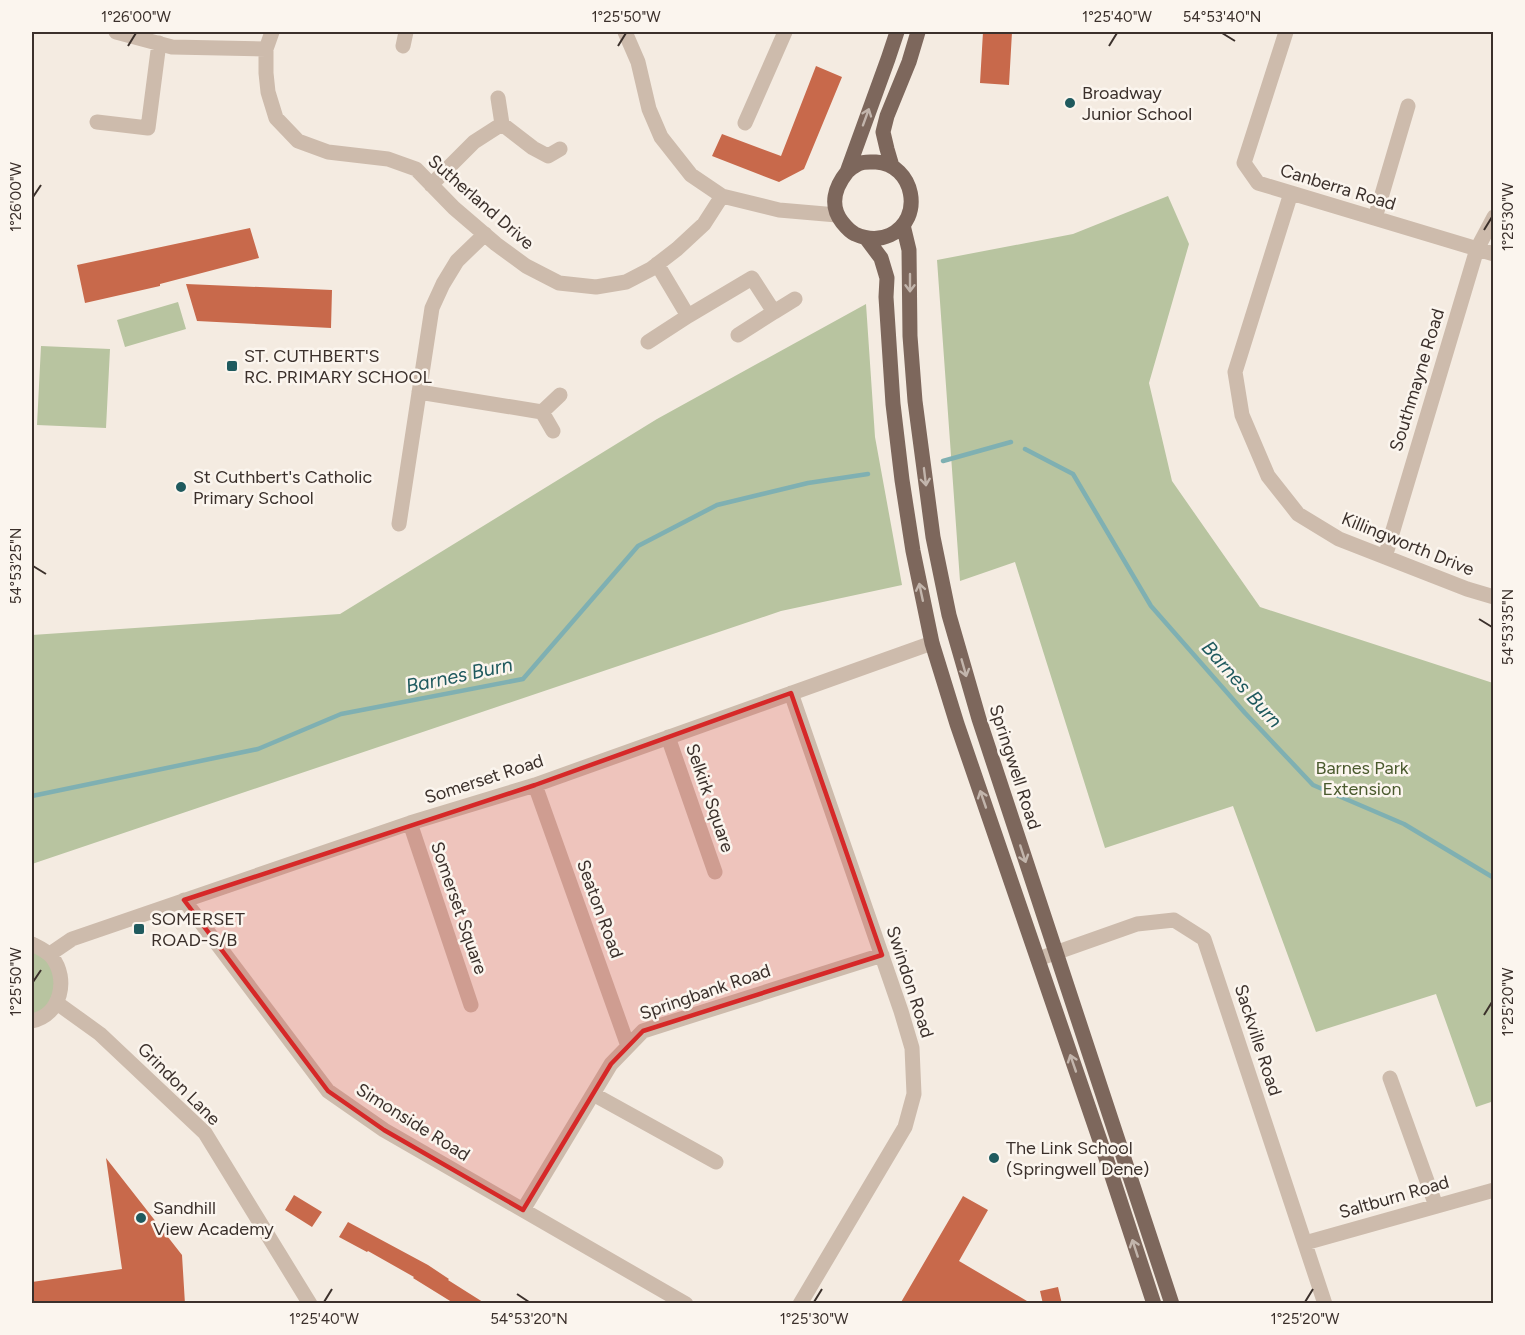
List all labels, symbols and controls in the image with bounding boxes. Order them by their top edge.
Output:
text: 1°26'00"W [101,8,172,26]
text: 1°25'50"W [591,8,661,26]
text: 1°25'40"W [1082,8,1153,26]
text: 54°53'40"N [1183,8,1261,26]
place label: Broadway Junior School [1082,82,1192,125]
marker: Broadway Junior School [1063,96,1077,110]
one-way arrow [862,108,873,126]
street label: Sutherland Drive [423,150,539,254]
street label: Canberra Road [1277,159,1399,215]
text: 1°26'00"W [7,161,25,232]
text: 1°25'30"W [1499,182,1517,251]
one-way arrow [904,272,916,292]
street label: Southmayne Road [1385,306,1449,454]
place label: ST. CUTHBERT'S RC. PRIMARY SCHOOL [244,345,432,388]
marker: ST. CUTHBERT'S RC. PRIMARY SCHOOL [225,359,239,373]
place label: St Cuthbert's Catholic Primary School [193,466,372,509]
one-way arrow [919,467,930,486]
marker: St Cuthbert's Catholic Primary School [174,480,188,494]
street label: Killingworth Drive [1338,507,1478,581]
text: 54°53'25"N [7,528,25,604]
one-way arrow [915,583,926,603]
text: 54°53'35"N [1499,589,1517,665]
water label: Barnes Burn [1197,636,1287,732]
water label: Barnes Burn [403,652,515,698]
one-way arrow [959,658,970,677]
street label: Springwell Road [984,702,1046,832]
street label: Selkirk Square [681,741,739,855]
street label: Somerset Road [422,749,546,809]
park label: Barnes Park Extension [1315,757,1409,800]
one-way arrow [976,790,987,809]
street label: Somerset Square [426,839,492,977]
one-way arrow [1018,844,1029,863]
street label: Seaton Road [572,857,628,961]
place label: SOMERSET ROAD-S/B [151,908,245,951]
marker: SOMERSET ROAD-S/B [132,922,146,936]
street label: Swindon Road [882,923,938,1041]
text: 1°25'50"W [7,947,25,1017]
street label: Springbank Road [637,959,773,1025]
text: 1°25'20"W [1499,967,1517,1036]
street label: Sackville Road [1230,981,1286,1099]
street label: Grindon Lane [133,1038,225,1130]
one-way arrow [1067,1054,1078,1073]
street label: Simonside Road [352,1078,474,1166]
place label: The Link School (Springwell Dene) [1006,1137,1149,1180]
marker: The Link School (Springwell Dene) [987,1151,1001,1165]
street label: Saltburn Road [1336,1171,1452,1223]
place label: Sandhill View Academy [153,1197,274,1240]
marker: Sandhill View Academy [134,1211,148,1225]
one-way arrow [1129,1239,1140,1258]
text: 1°25'40"W [289,1310,360,1328]
text: 54°53'20"N [490,1310,568,1328]
text: 1°25'30"W [780,1310,849,1328]
text: 1°25'20"W [1271,1310,1340,1328]

